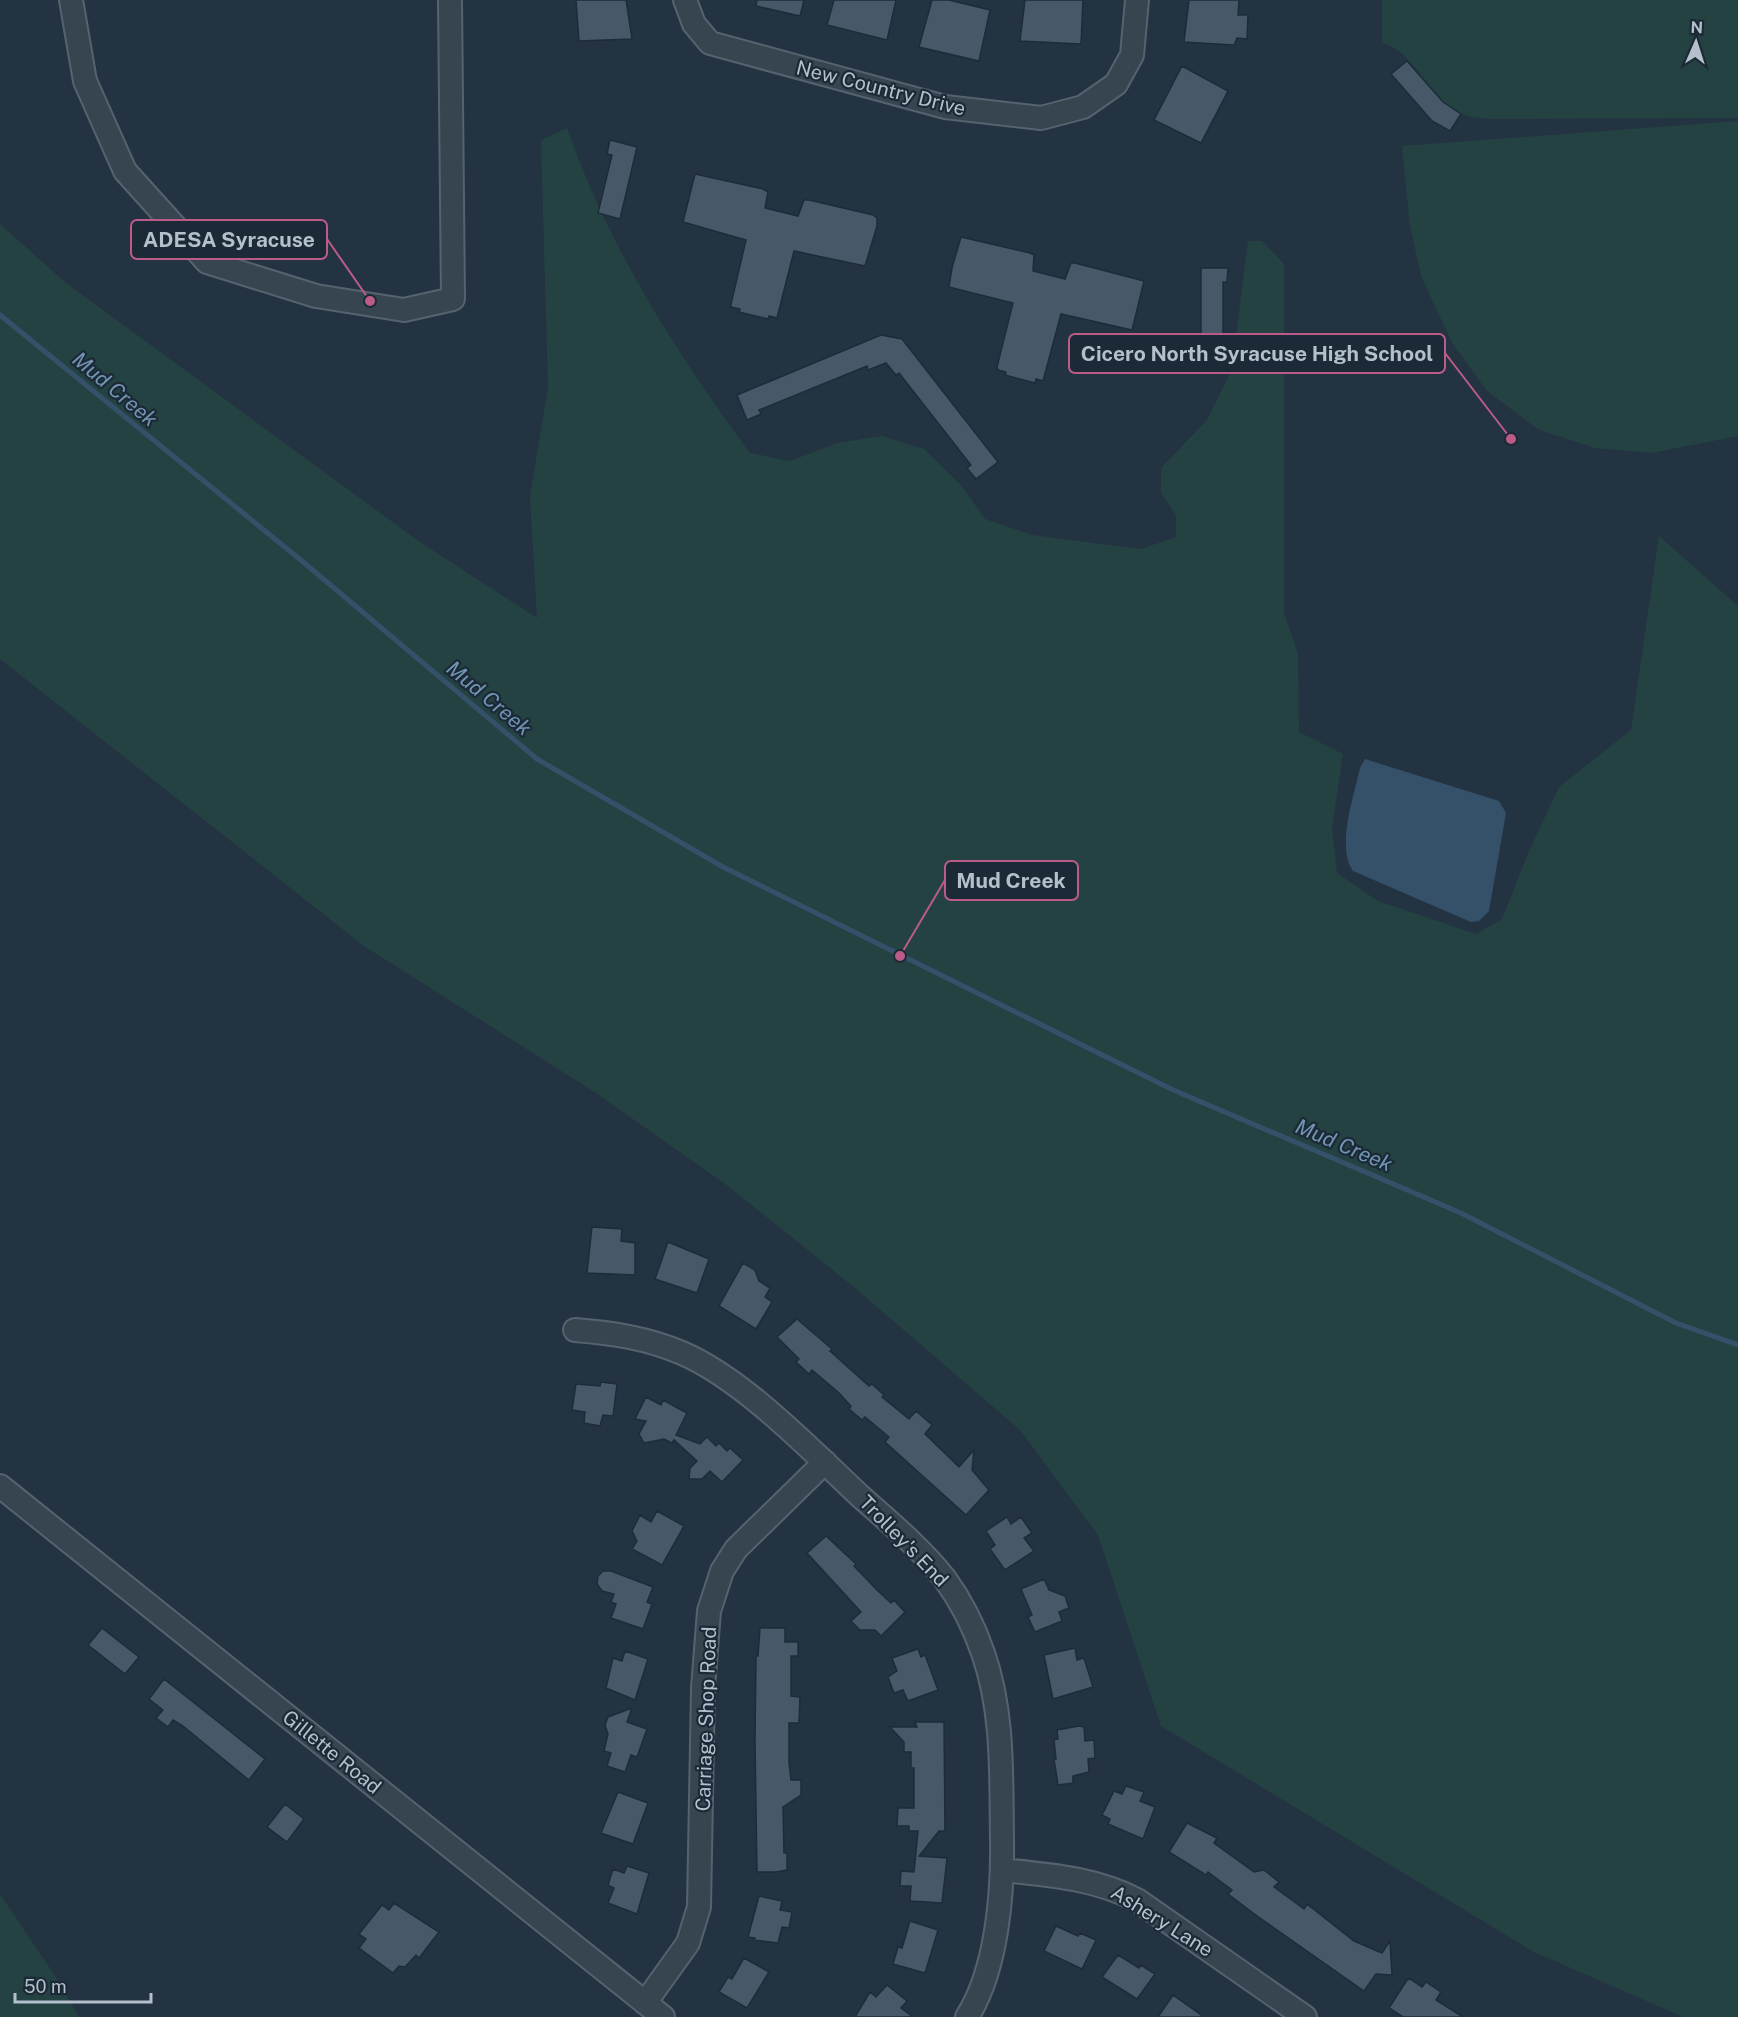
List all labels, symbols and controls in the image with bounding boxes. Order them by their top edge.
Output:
north arrow [1666,12,1726,72]
text: N [1690,18,1704,37]
street label: New Country Drive [794,55,968,121]
callout: ADESA Syracuse [131,220,327,259]
text: ADESA Syracuse [143,227,315,252]
callout: Cicero North Syracuse High School [1069,334,1445,373]
text: Cicero North Syracuse High School [1081,341,1433,366]
water label: Mud Creek [68,346,163,432]
water label: Mud Creek [442,655,537,741]
callout: Mud Creek [945,861,1078,900]
text: Mud Creek [956,868,1066,893]
water label: Mud Creek [1292,1113,1397,1177]
street label: Trolley's End [855,1490,953,1592]
street label: Carriage Shop Road [691,1626,721,1812]
street label: Gillette Road [278,1705,386,1799]
street label: Ashery Lane [1107,1880,1217,1962]
scale bar [15,1966,152,2004]
text: 50 m [24,1976,67,1997]

